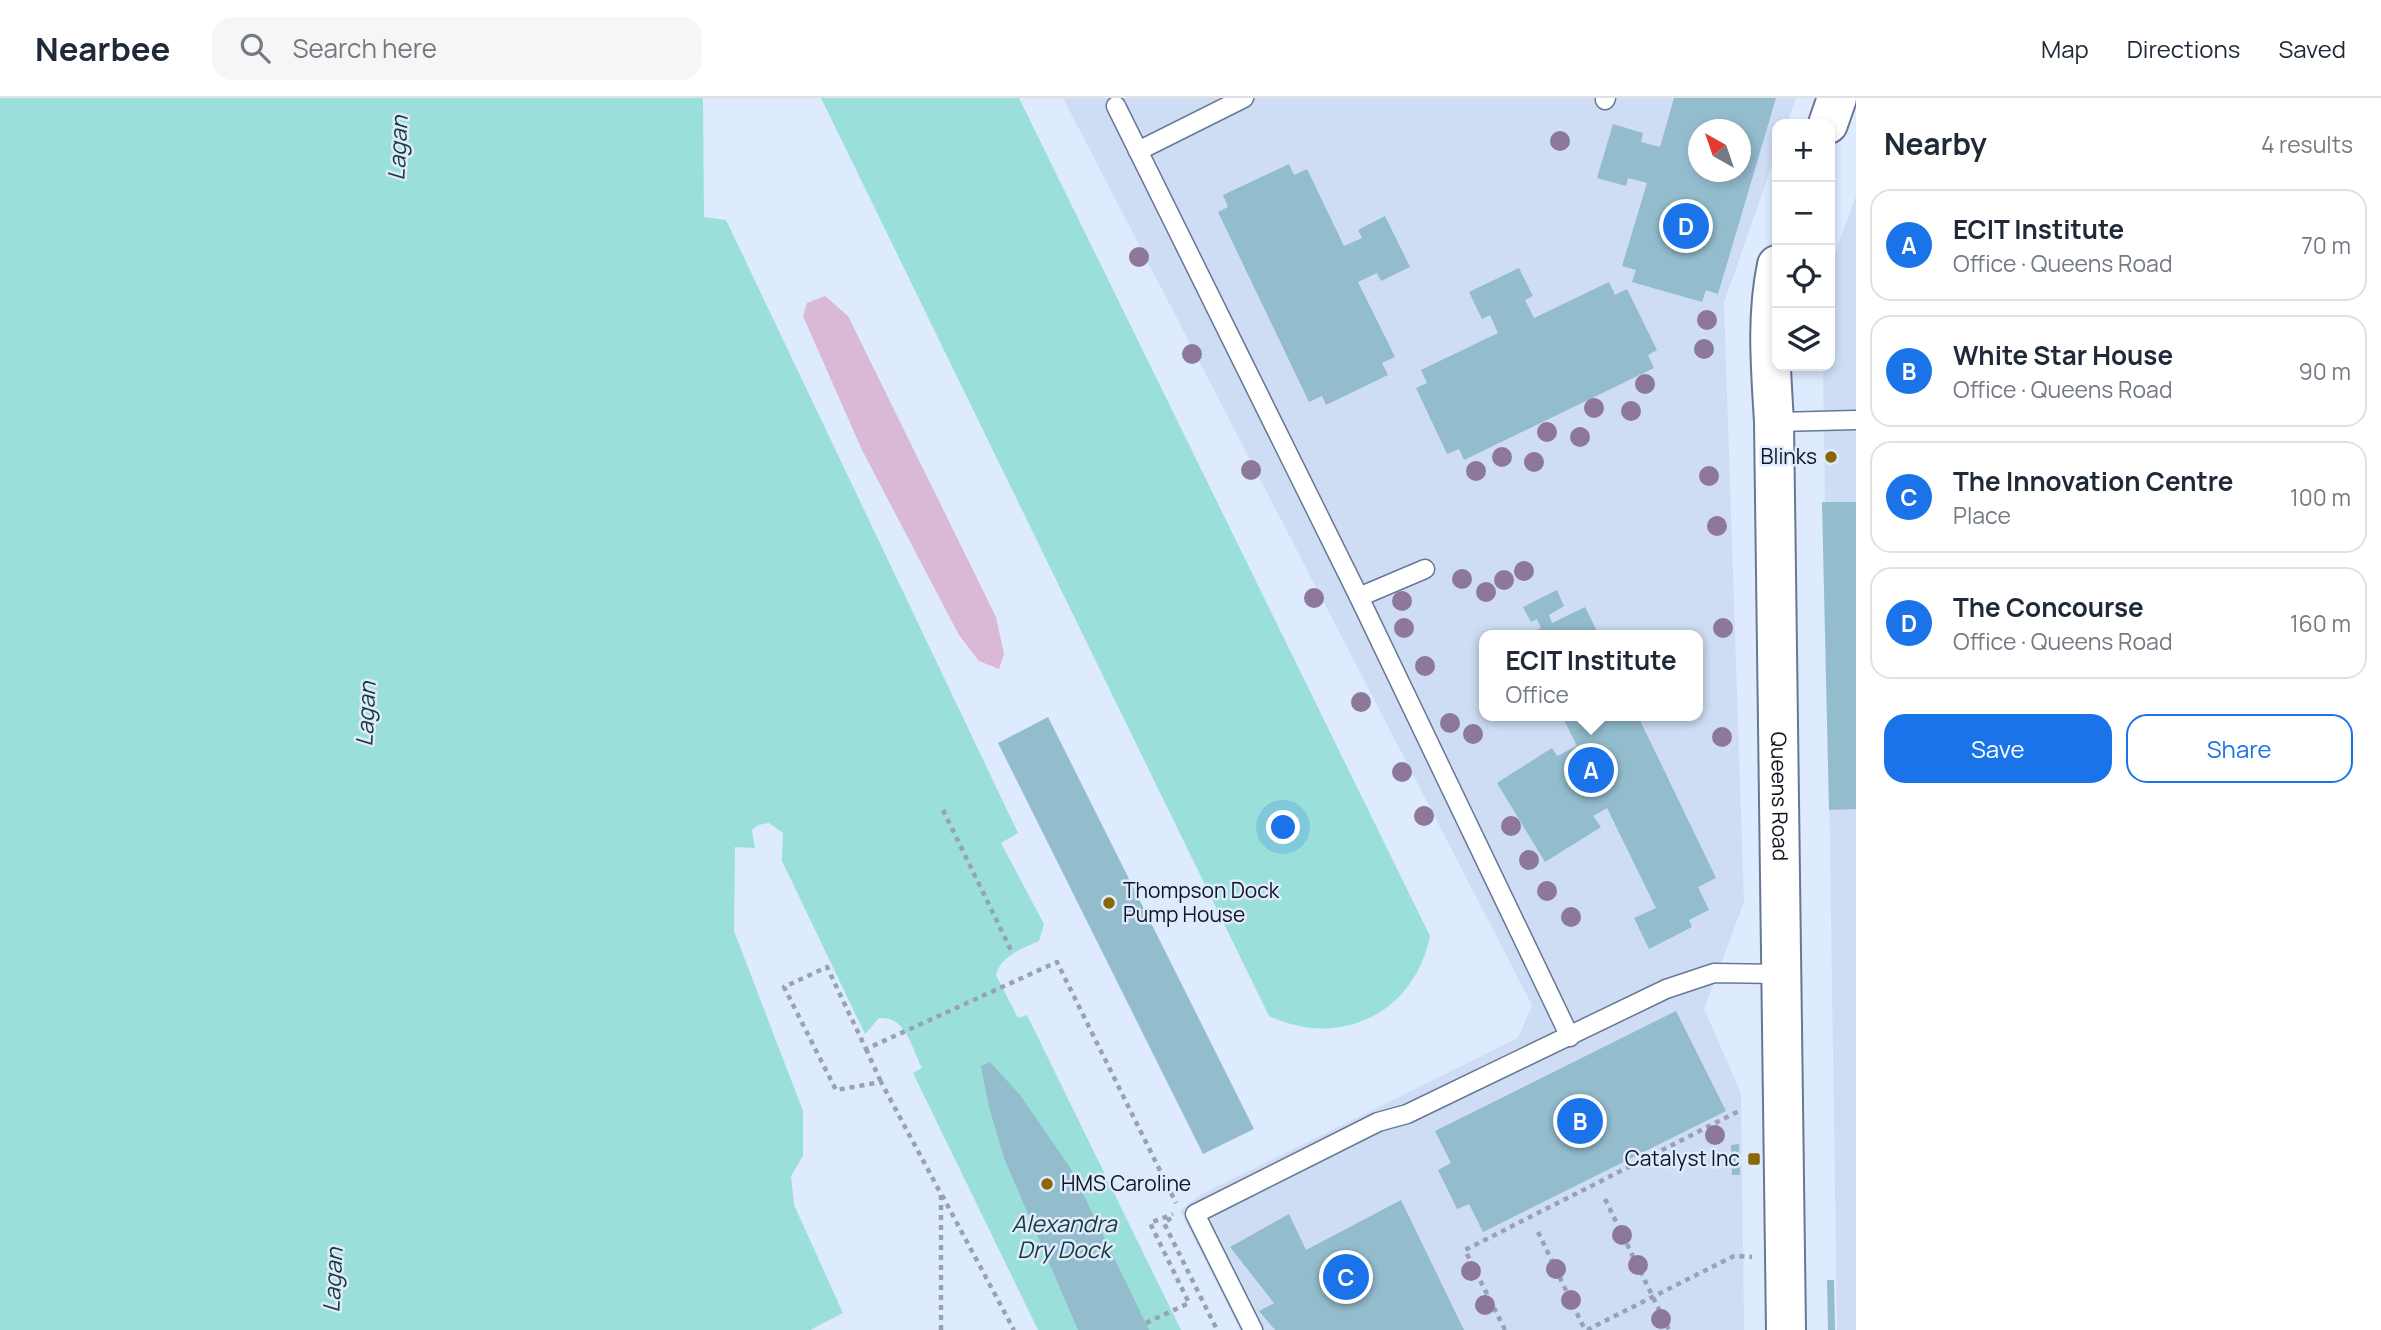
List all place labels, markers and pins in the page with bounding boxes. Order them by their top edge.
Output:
pin: D [1663,200,1709,252]
place label: Blinks [1761,442,1817,470]
marker: Blinks [1823,449,1839,465]
pin: A [1568,744,1614,796]
place label: Thompson Dock Pump House [1123,876,1280,928]
marker: Thompson Dock Pump House [1101,895,1117,911]
pin: B [1557,1095,1603,1147]
place label: Catalyst Inc [1625,1144,1740,1172]
marker: Catalyst Inc [1746,1151,1762,1167]
place label: HMS Caroline [1061,1169,1191,1197]
marker: HMS Caroline [1039,1176,1055,1192]
pin: C [1323,1251,1369,1303]

